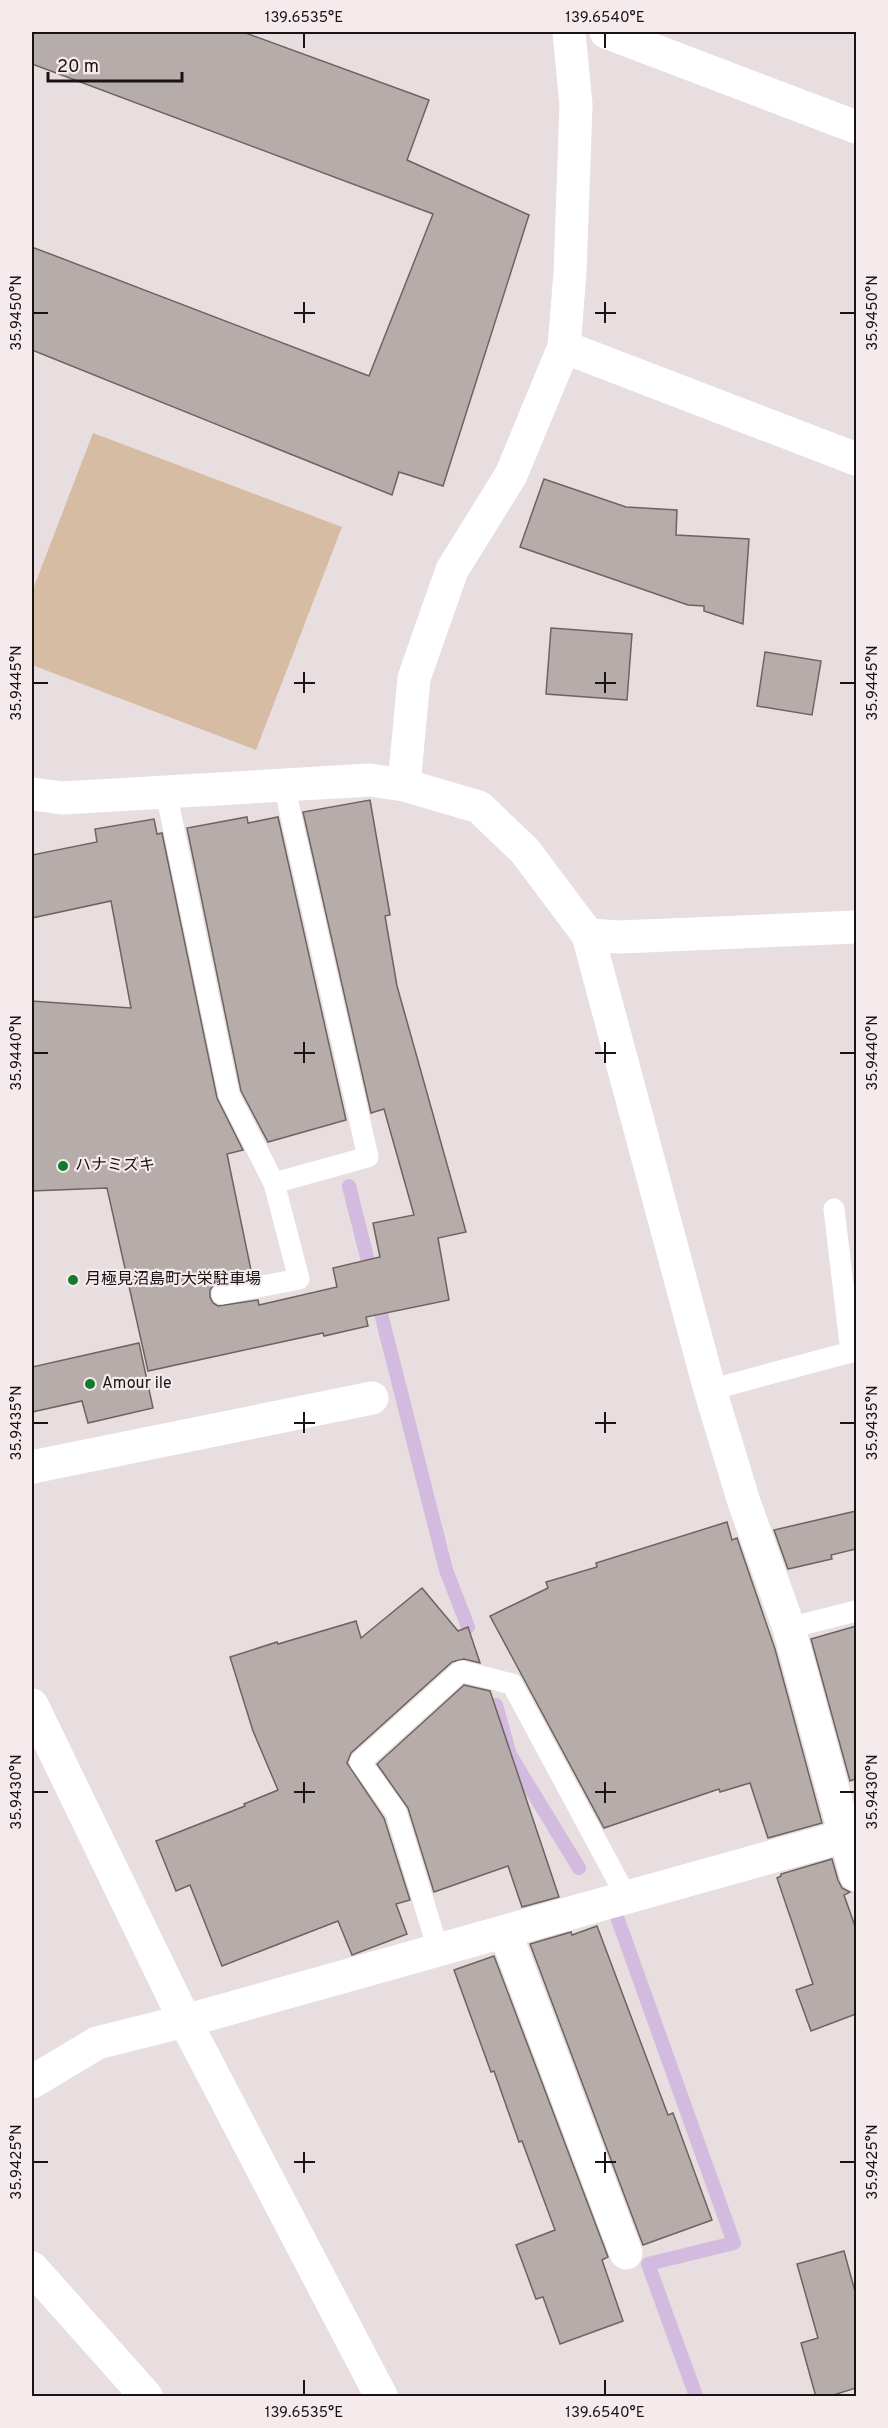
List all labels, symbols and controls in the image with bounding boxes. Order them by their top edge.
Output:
text: 139.6535°E [265,9,343,28]
text: 139.6540°E [565,9,645,28]
scale bar [48,45,182,83]
text: 20 m [57,56,99,79]
text: 35.9450°N [8,275,27,351]
text: 35.9450°N [864,275,883,351]
text: 35.9445°N [8,645,27,721]
text: 35.9445°N [864,645,883,721]
text: 35.9440°N [8,1015,27,1091]
text: 35.9440°N [864,1015,883,1091]
place label: ハナミズキ [75,1156,155,1176]
marker: ハナミズキ [56,1159,70,1173]
place label: 月極見沼島町大栄駐車場 [85,1270,261,1290]
marker: 月極見沼島町大栄駐車場 [66,1273,80,1287]
place label: Amour ile [102,1374,172,1394]
marker: Amour ile [83,1377,97,1391]
text: 35.9435°N [8,1385,27,1461]
text: 35.9435°N [864,1385,883,1461]
text: 35.9430°N [8,1754,27,1830]
text: 35.9430°N [864,1754,883,1830]
text: 35.9425°N [8,2124,27,2200]
text: 35.9425°N [864,2124,883,2200]
text: 139.6535°E [265,2404,343,2423]
text: 139.6540°E [565,2404,645,2423]

